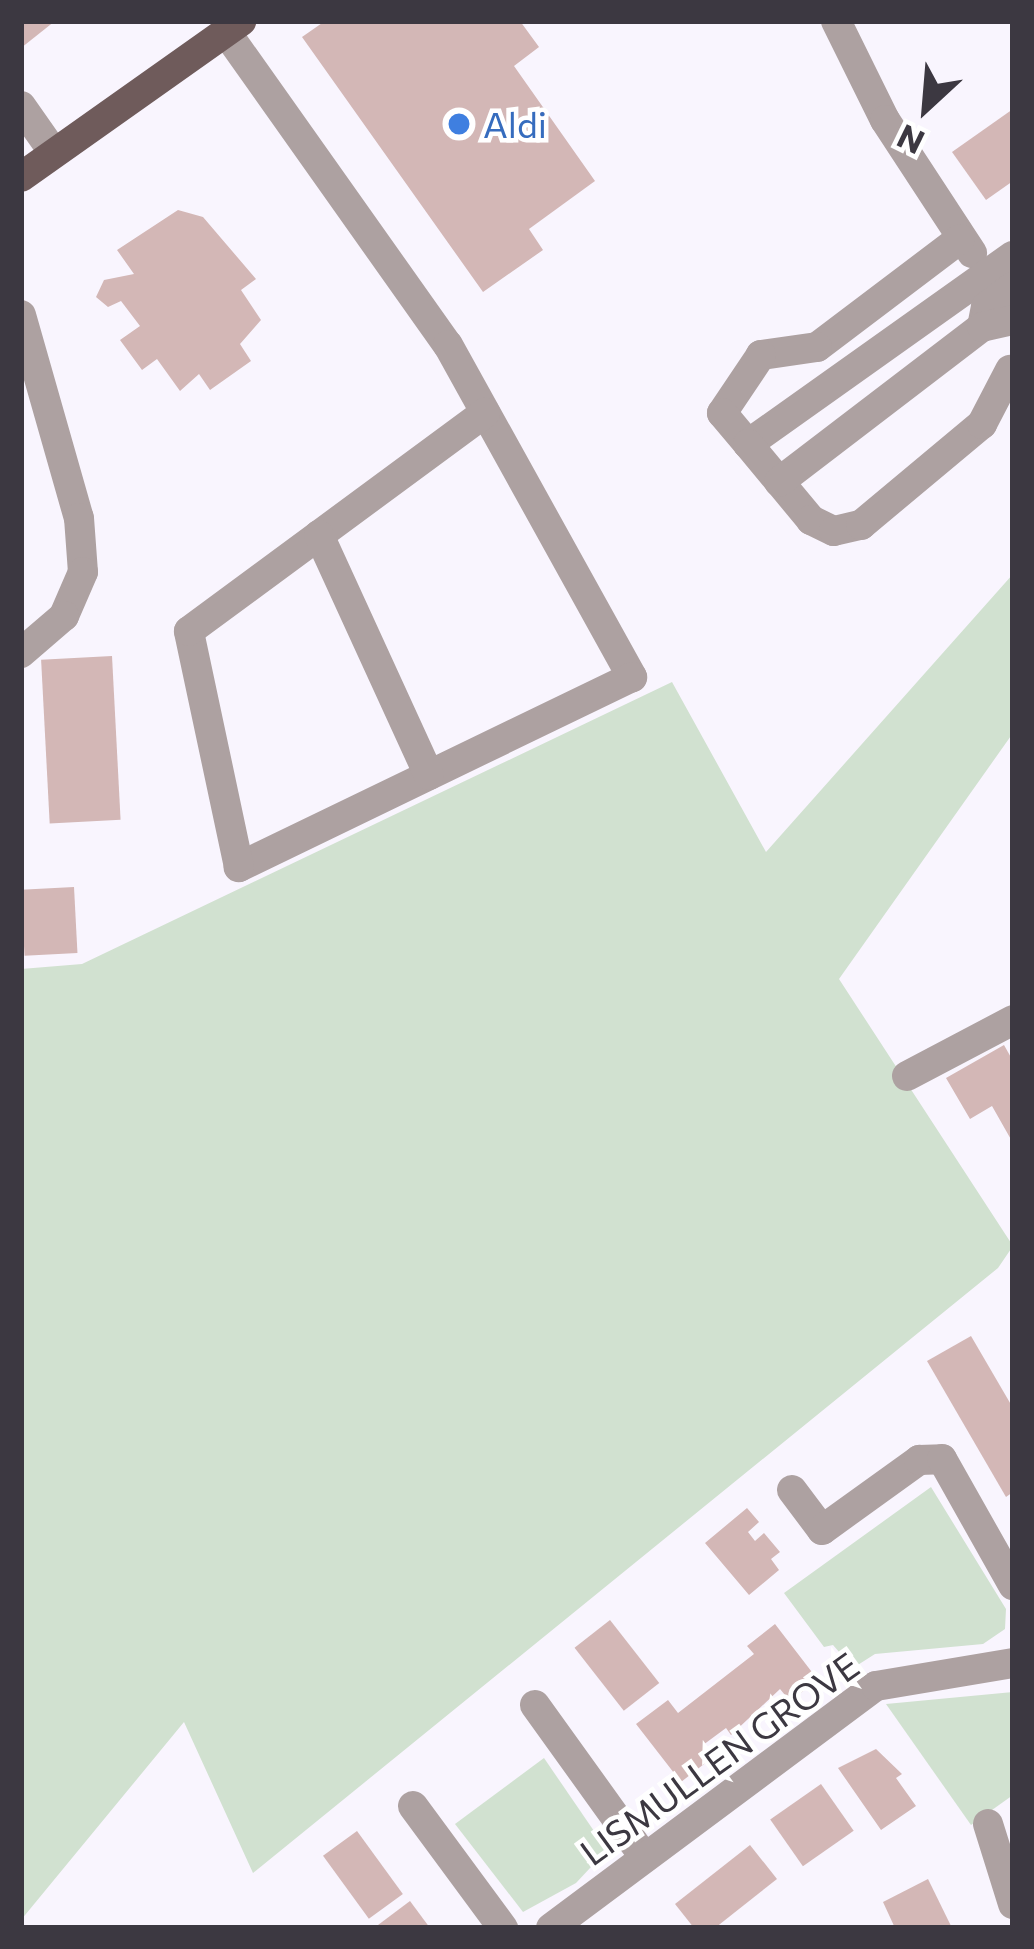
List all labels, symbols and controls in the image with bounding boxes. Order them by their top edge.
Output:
north arrow [866,48,986,168]
place label: Aldi [483,102,547,146]
marker: Aldi [446,111,472,137]
text: N [890,117,930,165]
street label: LISMULLEN GROVE [571,1643,867,1873]

